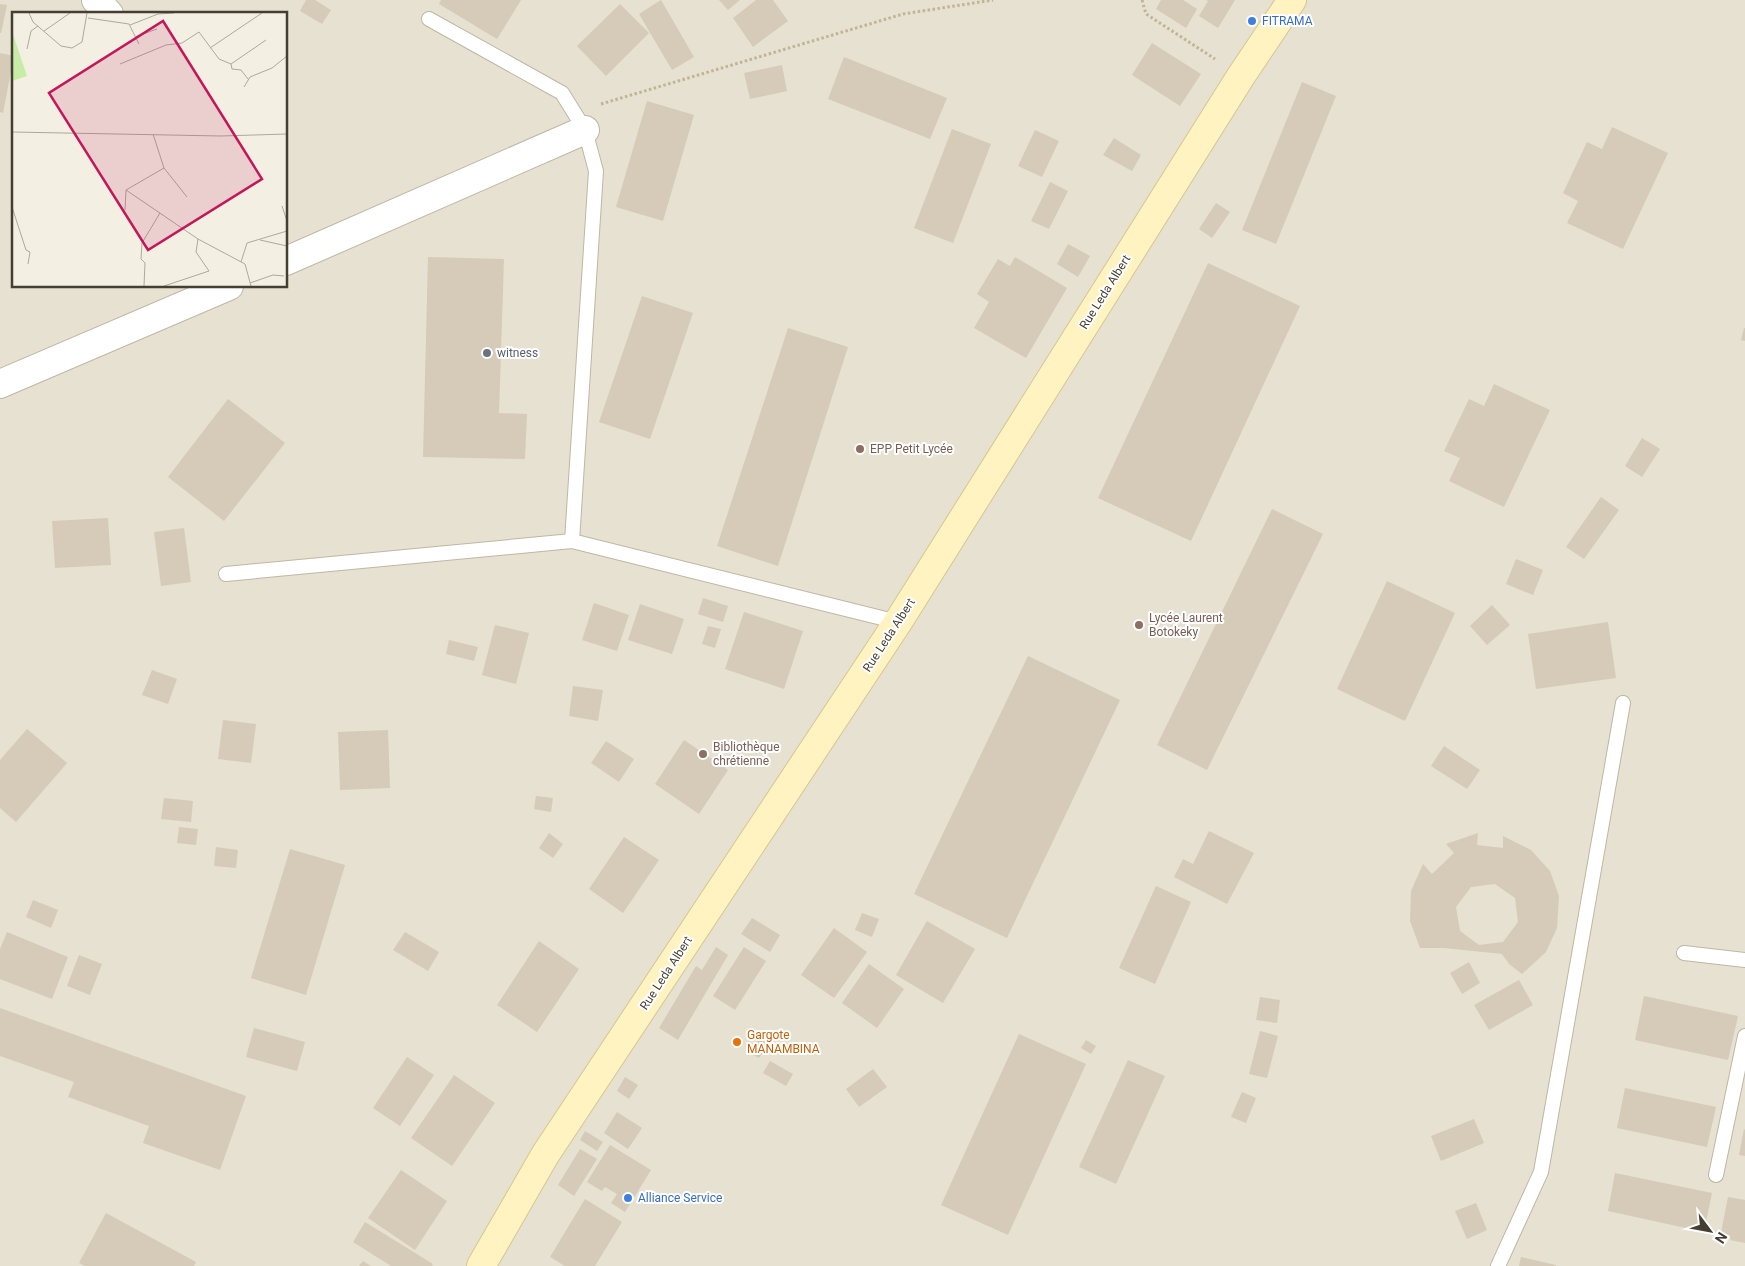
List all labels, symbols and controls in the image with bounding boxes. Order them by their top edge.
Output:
inset map [12,12,288,288]
place label: FITRAMA [1262,14,1313,28]
marker: FITRAMA [1246,15,1258,27]
street label: Rue Leda Albert [1077,252,1133,332]
place label: witness [497,346,538,360]
marker: witness [481,347,493,359]
place label: EPP Petit Lycée [870,442,953,456]
marker: EPP Petit Lycée [854,443,866,455]
street label: Rue Leda Albert [860,596,918,674]
place label: Lycée Laurent Botokeky [1149,611,1223,639]
marker: Lycée Laurent Botokeky [1133,619,1145,631]
place label: Bibliothèque chrétienne [713,740,780,768]
marker: Bibliothèque chrétienne [697,748,709,760]
street label: Rue Leda Albert [637,934,695,1012]
place label: Gargote MANAMBINA [747,1028,820,1056]
marker: Gargote MANAMBINA [731,1036,743,1048]
place label: Alliance Service [638,1191,722,1205]
marker: Alliance Service [622,1192,634,1204]
north arrow [1685,1206,1735,1256]
text: N [1712,1229,1730,1246]

